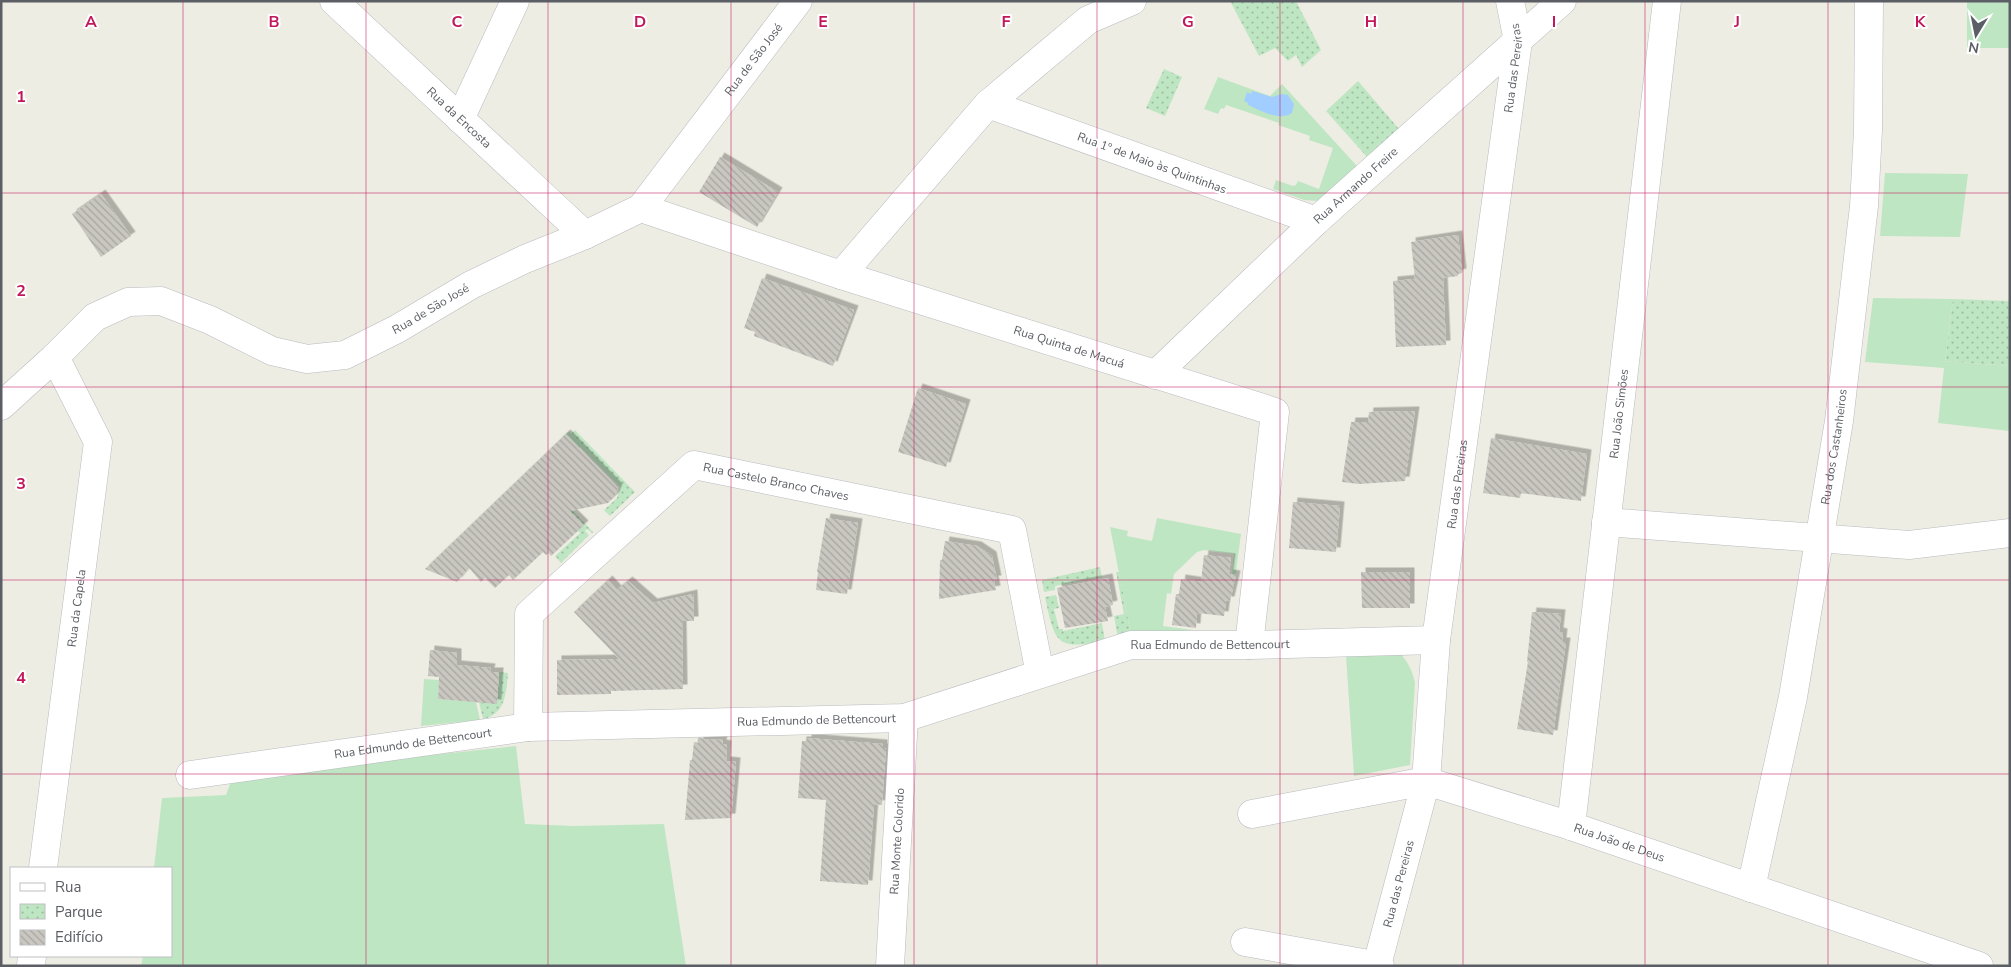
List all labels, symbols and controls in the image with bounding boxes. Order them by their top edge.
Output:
north arrow [1951,10,2001,60]
text: A [85,11,97,33]
text: B [268,11,280,33]
text: C [452,11,463,33]
text: D [634,11,646,33]
text: E [818,11,828,33]
text: F [1002,11,1011,33]
text: G [1182,11,1194,33]
text: H [1365,11,1377,33]
text: I [1552,11,1556,33]
text: J [1733,11,1740,33]
text: K [1915,11,1927,33]
street label: Rua de São José [721,20,786,99]
street label: Rua das Pereiras [1500,22,1526,114]
text: N [1967,37,1981,58]
street label: Rua da Encosta [423,83,495,152]
text: 1 [16,86,26,108]
street label: Rua 1º de Maio às Quintinhas [1075,129,1229,198]
street label: Rua Armando Freire [1310,144,1401,228]
text: 2 [16,280,26,302]
street label: Rua de São José [390,280,472,338]
street label: Rua Quinta de Macuá [1012,322,1126,372]
street label: Rua João Simões [1606,368,1632,460]
street label: Rua dos Castanheiros [1817,388,1851,506]
street label: Rua das Pereiras [1443,438,1471,530]
street label: Rua Castelo Branco Chaves [702,459,850,504]
text: 3 [16,473,26,495]
street label: Rua da Capela [64,568,89,648]
street label: Rua Edmundo de Bettencourt [1131,636,1291,653]
text: 4 [16,667,26,689]
street label: Rua Edmundo de Bettencourt [737,710,897,730]
street label: Rua Edmundo de Bettencourt [333,724,493,762]
street label: Rua Monte Colorido [886,787,908,895]
street label: Rua João de Deus [1572,820,1667,866]
street label: Rua das Pereiras [1379,838,1418,929]
legend [10,867,172,957]
text: Rua [55,877,81,897]
text: Parque [55,902,103,922]
text: Edifício [55,927,103,947]

